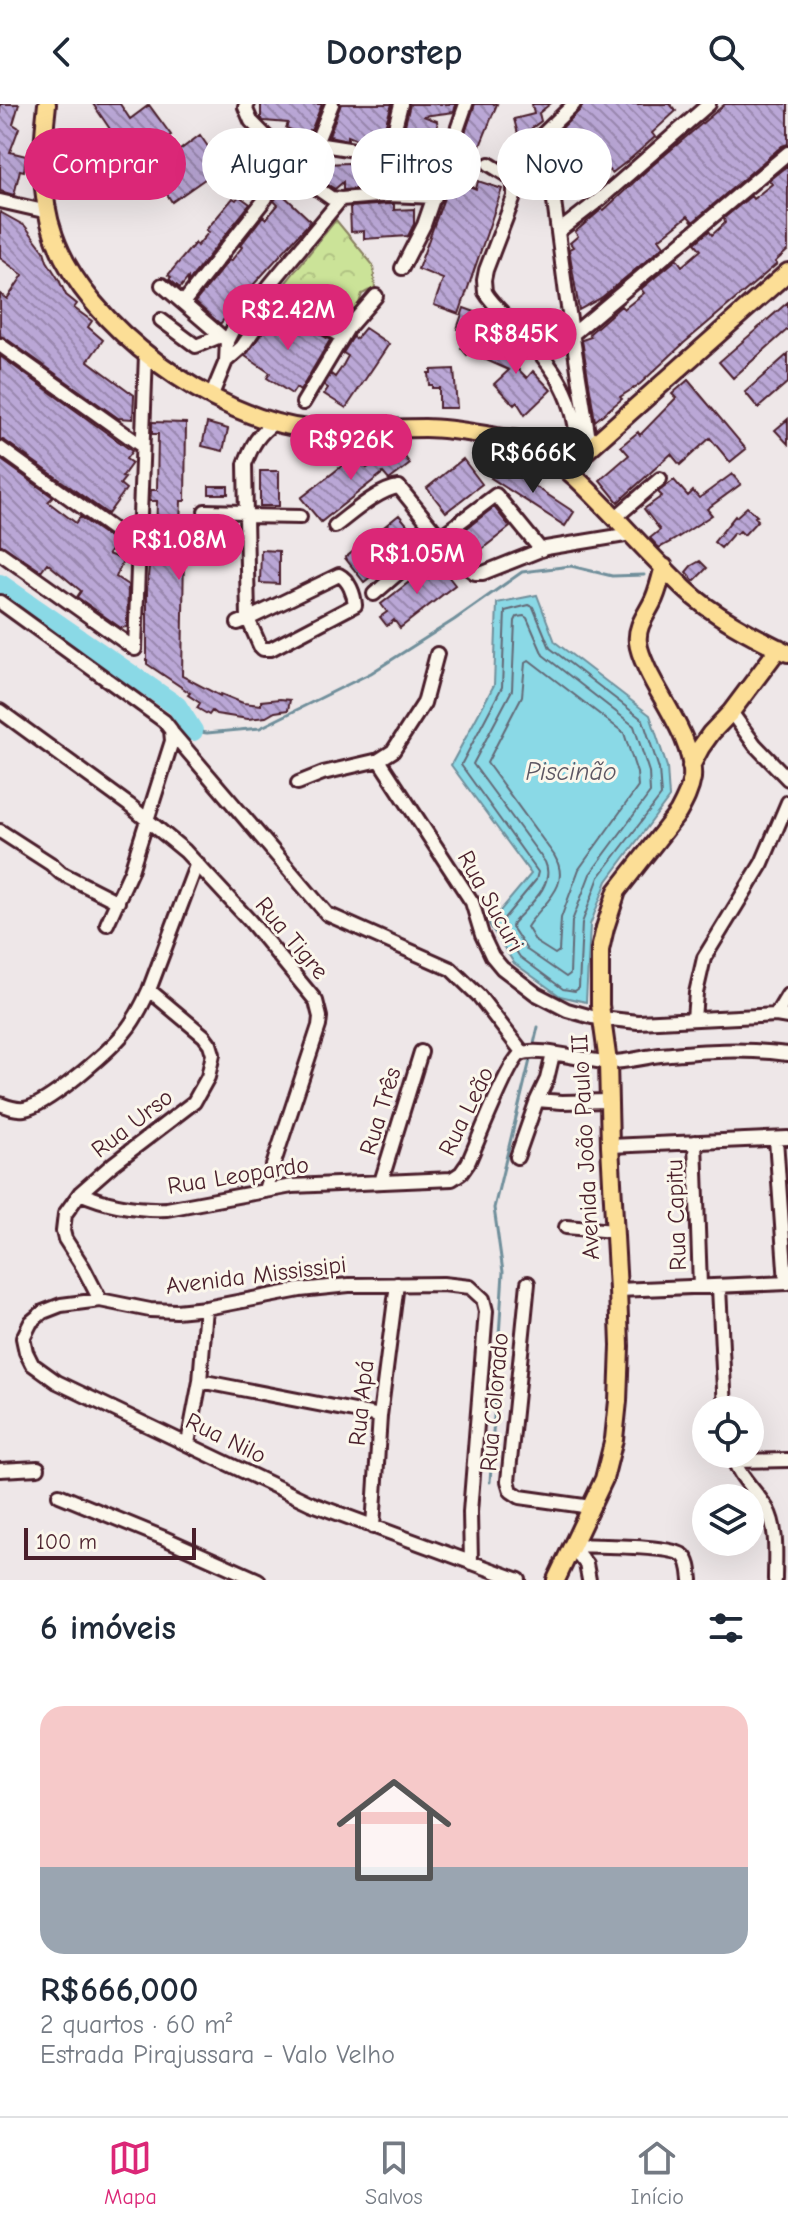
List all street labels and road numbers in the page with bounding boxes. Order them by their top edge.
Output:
street label: Rua Sucuri [452,846,530,956]
street label: Rua Tigre [250,891,334,985]
street label: Avenida João Paulo II [565,1033,605,1261]
street label: Rua Leão [432,1062,500,1160]
street label: Rua Três [353,1064,407,1158]
street label: Rua Urso [86,1083,178,1163]
street label: Rua Leopardo [165,1150,311,1200]
street label: Rua Capitu [660,1159,692,1271]
street label: Avenida Mississipi [164,1250,348,1300]
street label: Rua Colorado [474,1331,514,1473]
street label: Rua Apá [343,1359,379,1447]
street label: Rua Nilo [181,1407,271,1469]

